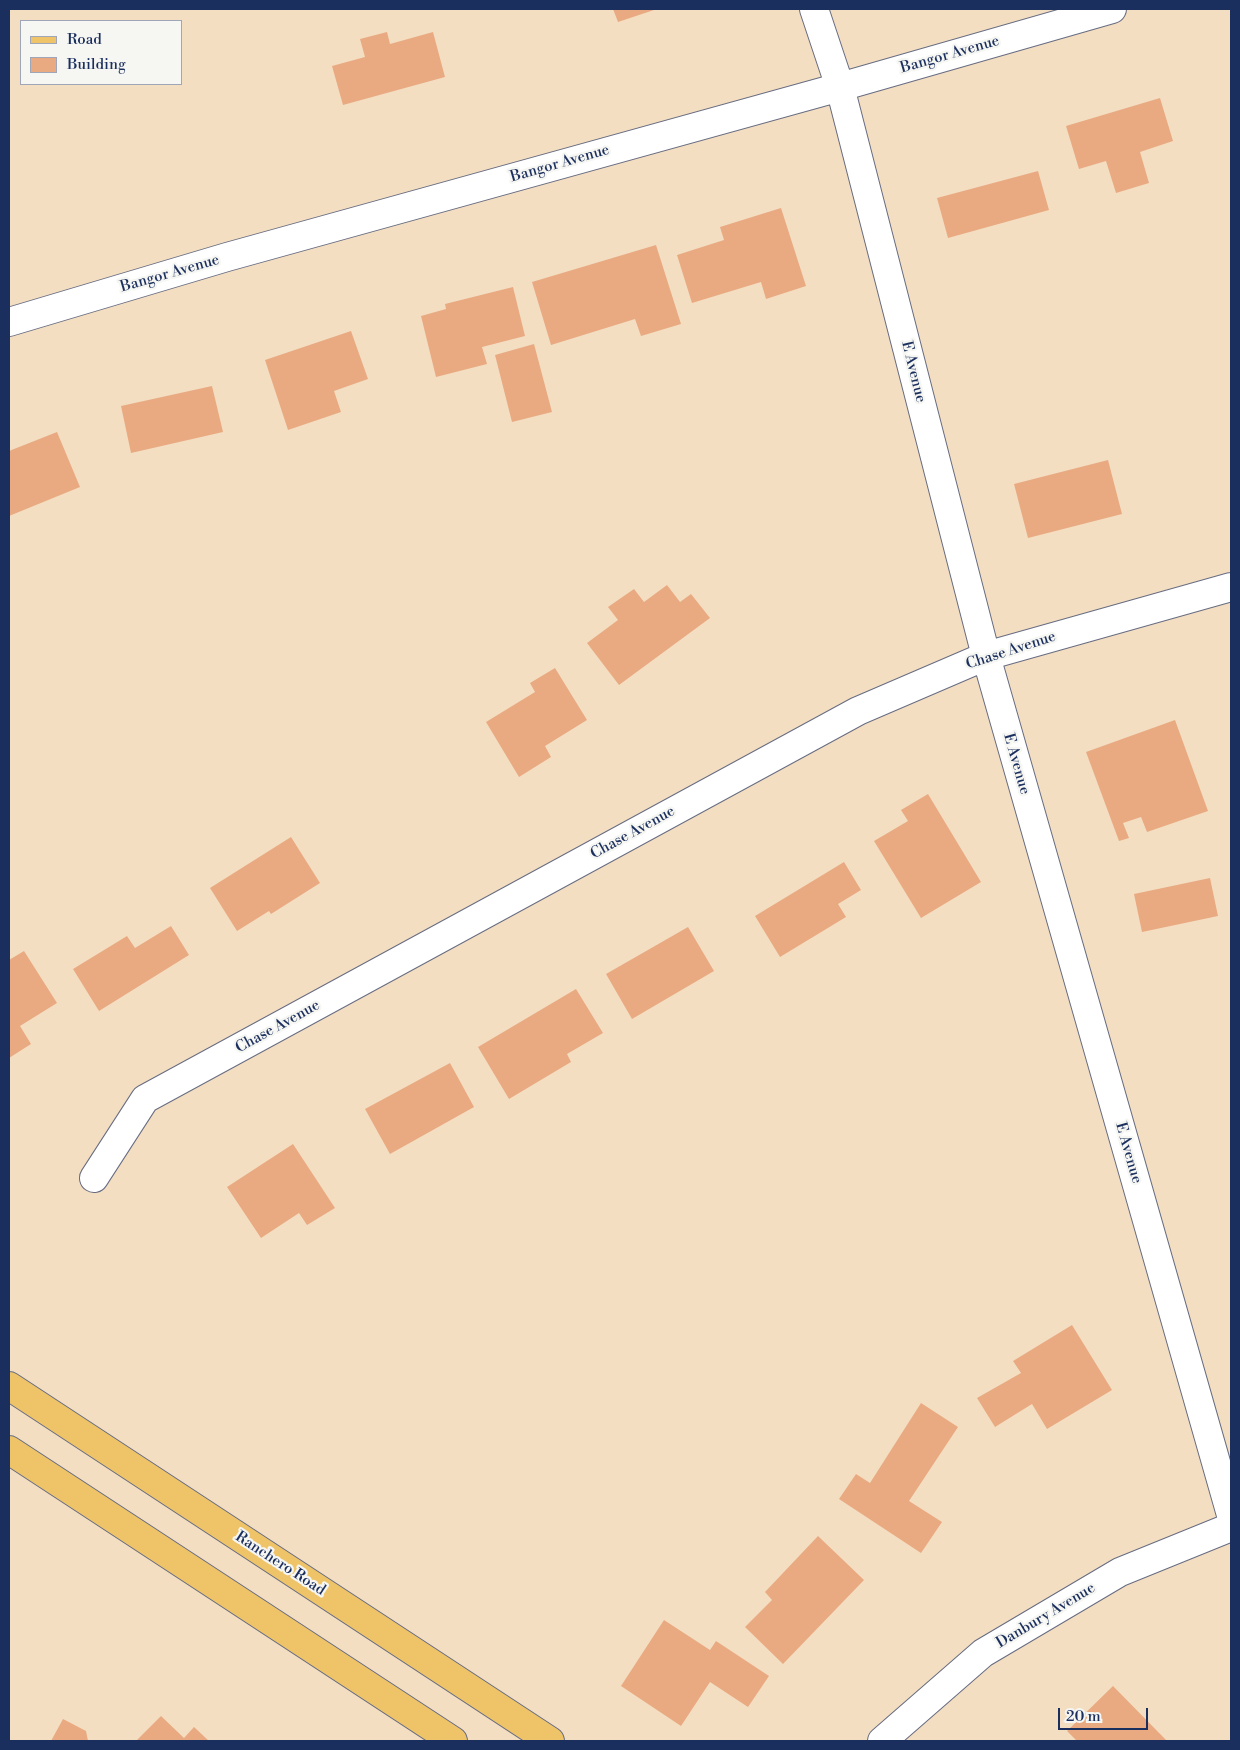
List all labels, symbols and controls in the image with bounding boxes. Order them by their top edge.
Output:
legend [20,20,182,85]
text: Road [67,30,102,49]
street label: Bangor Avenue [898,32,1002,78]
text: Building [67,55,126,74]
street label: Bangor Avenue [508,141,612,187]
street label: Bangor Avenue [118,251,222,297]
street label: E Avenue [897,339,929,405]
street label: Chase Avenue [964,628,1058,674]
street label: E Avenue [999,731,1033,797]
street label: Chase Avenue [588,802,678,864]
street label: Chase Avenue [233,996,323,1058]
street label: E Avenue [1111,1120,1145,1186]
street label: Ranchero Road [232,1528,328,1600]
street label: Danbury Avenue [993,1579,1099,1653]
scale bar [1060,1698,1150,1730]
text: 20 m [1066,1707,1101,1726]

